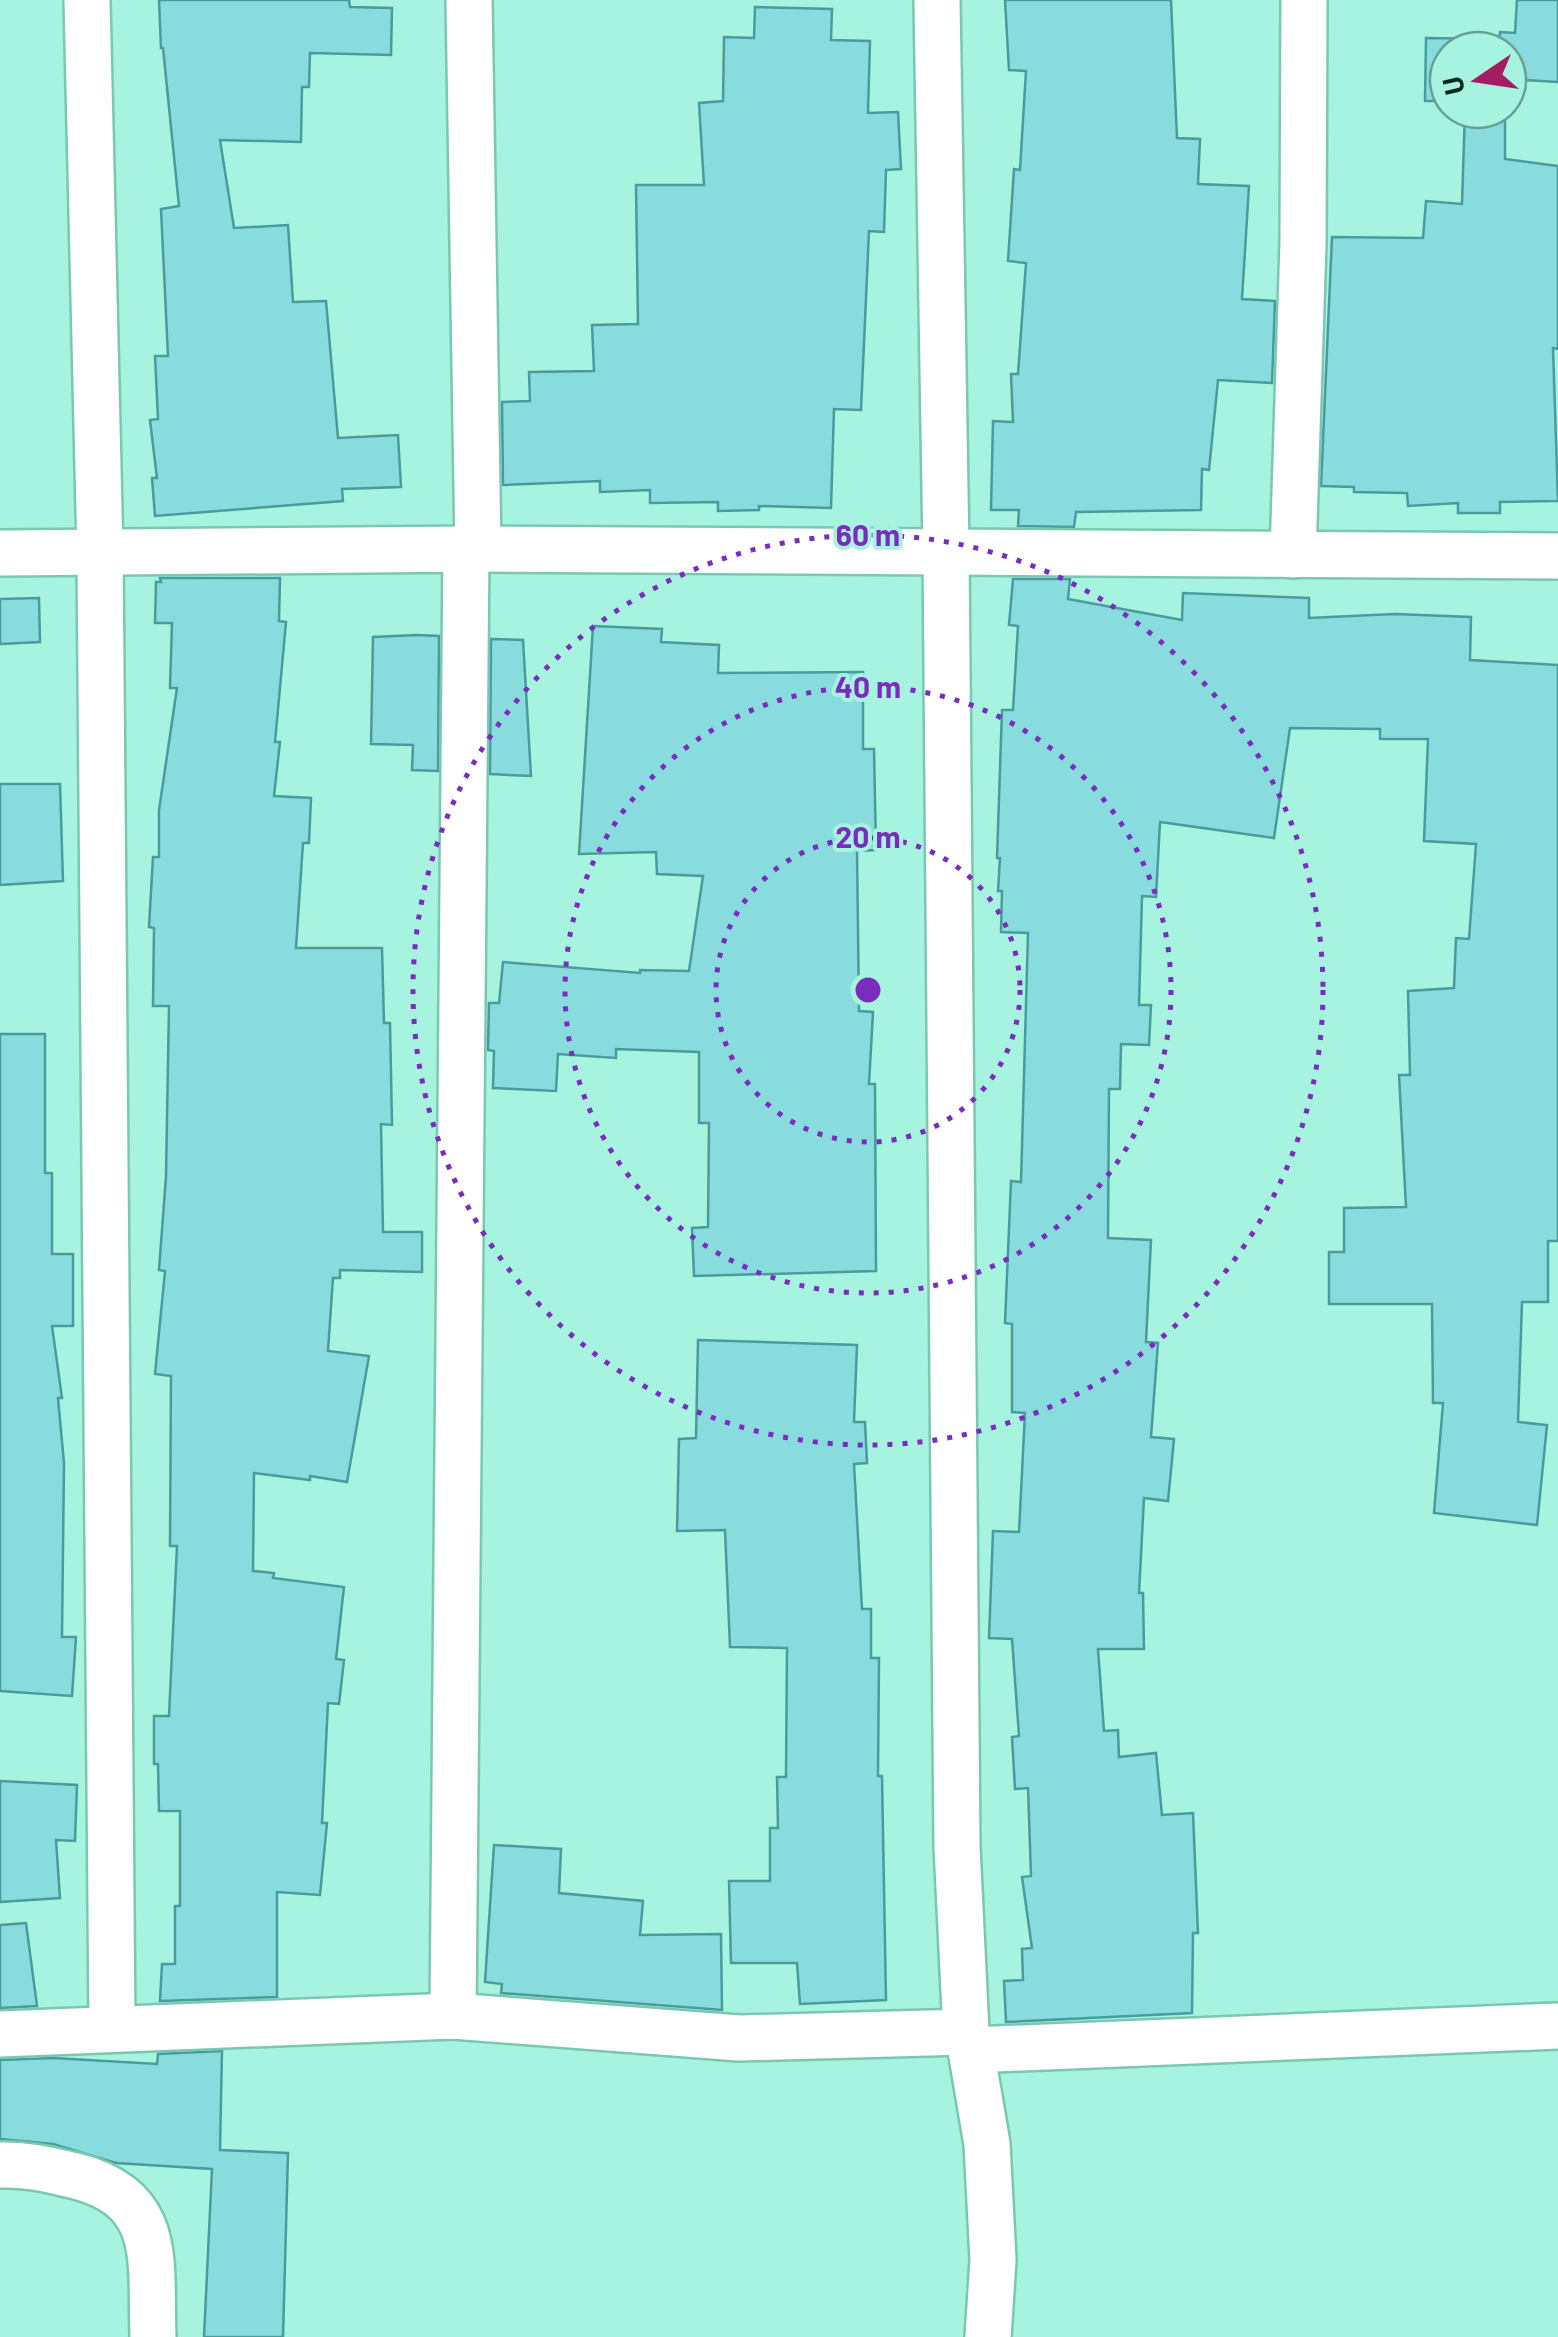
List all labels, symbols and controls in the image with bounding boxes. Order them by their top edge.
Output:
north arrow [1428,30,1528,130]
text: U [1434,73,1471,98]
text: 60 m [836,516,900,552]
text: 40 m [835,668,901,704]
text: 20 m [836,818,900,854]
centre of rings [850,972,886,1008]

